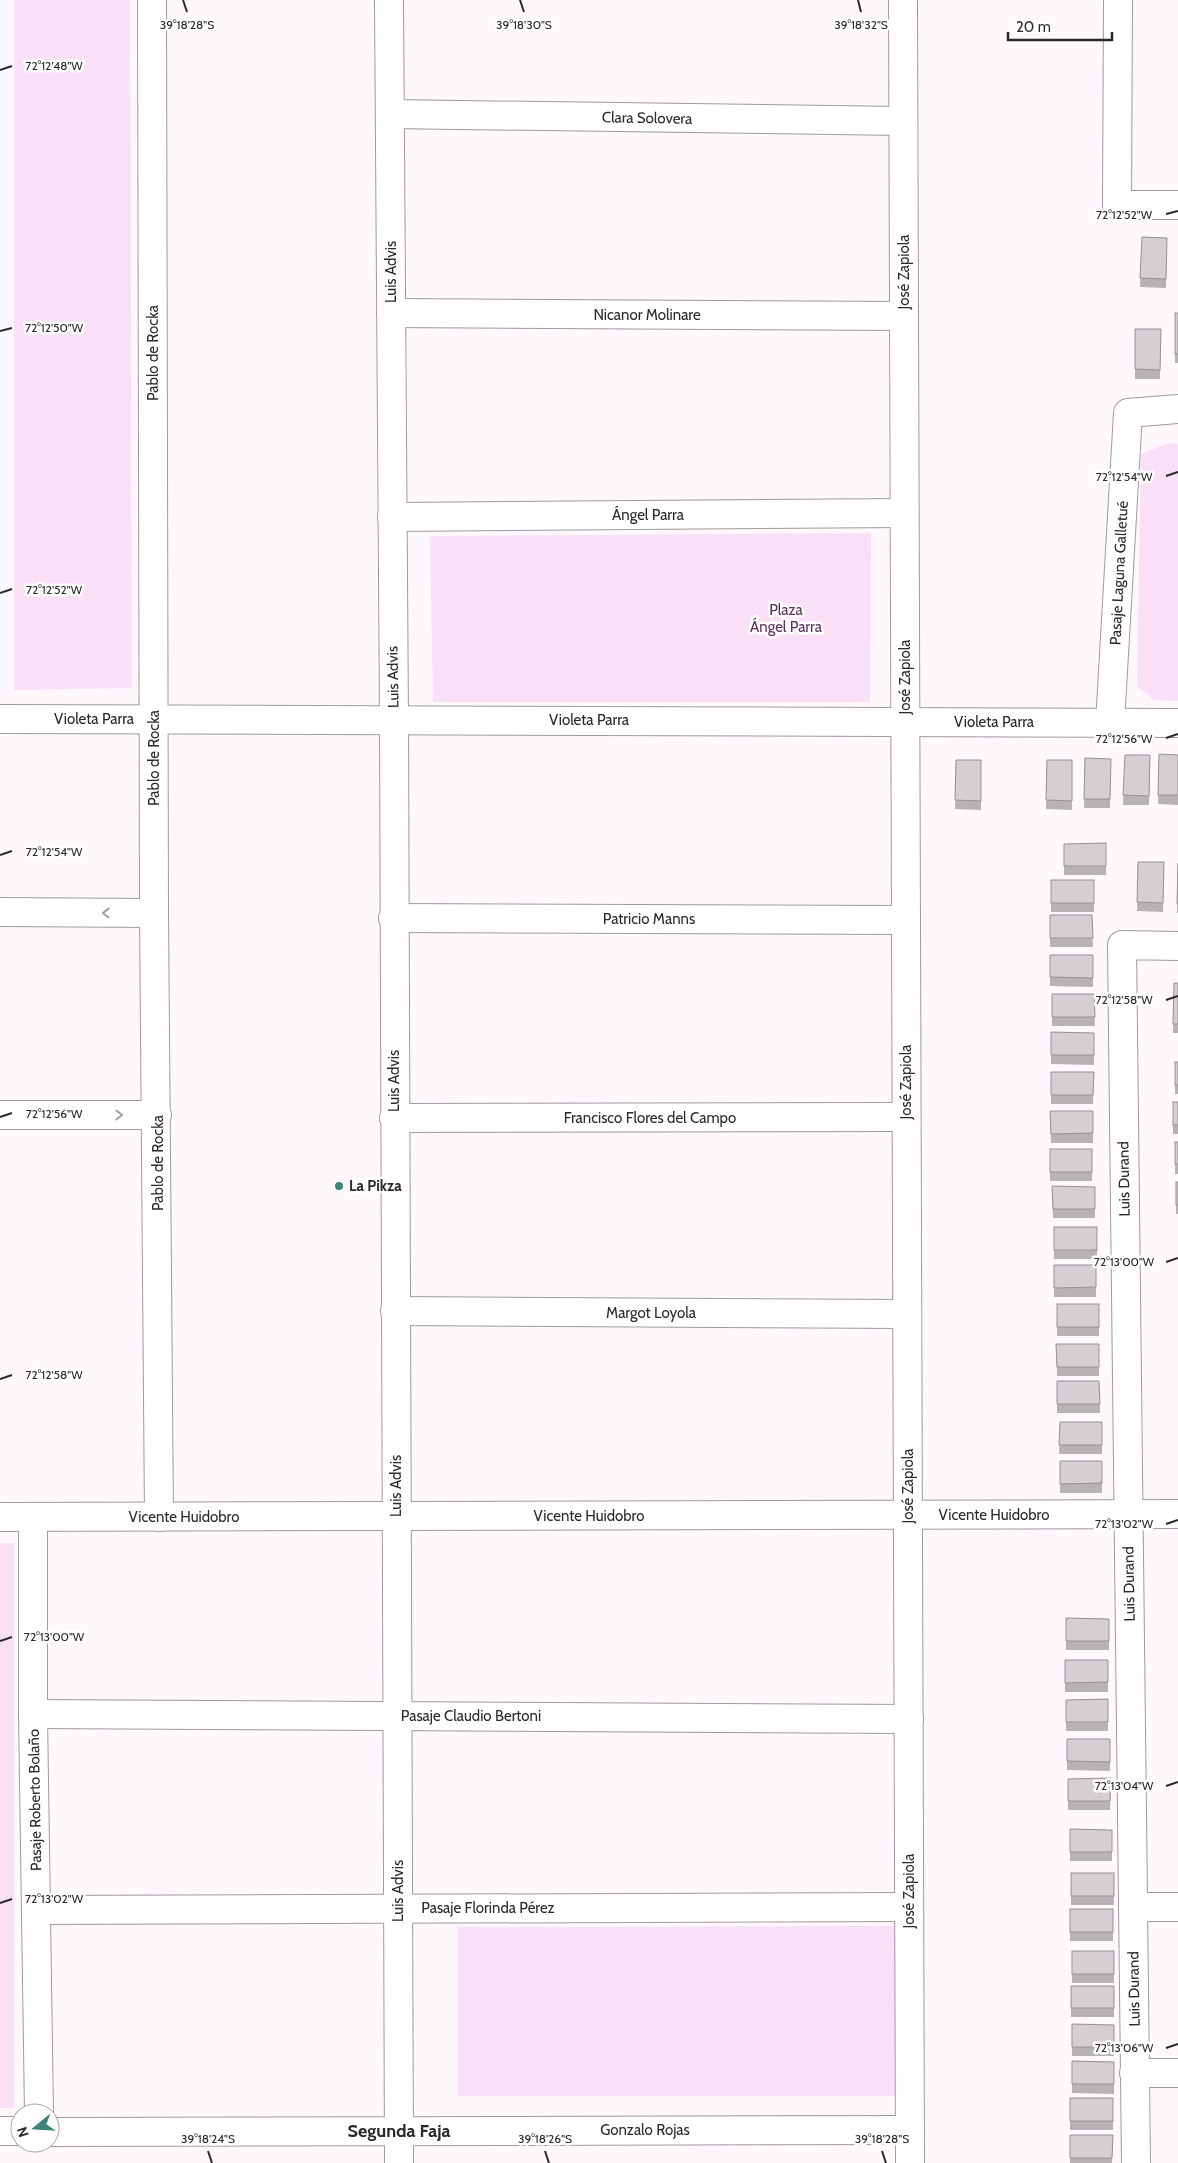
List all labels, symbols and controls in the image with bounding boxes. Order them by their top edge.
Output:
scale bar [1008,10,1112,42]
text: 39°18'28"S [160,17,214,32]
text: 39°18'30"S [496,17,552,32]
text: 39°18'32"S [834,17,888,32]
text: 20 m [1016,18,1051,36]
text: 72°12'48"W [25,58,83,73]
street label: Clara Solovera [602,108,693,128]
text: 72°12'52"W [1096,207,1153,222]
street label: José Zapiola [895,234,913,310]
street label: Luis Advis [382,241,400,303]
street label: Pablo de Rocka [144,304,162,401]
street label: Nicanor Molinare [593,306,701,324]
text: 72°12'50"W [25,320,84,335]
text: 72°12'54"W [1096,469,1153,484]
street label: Pasaje Laguna Galletué [1106,500,1132,646]
street label: Ángel Parra [612,505,685,524]
text: 72°12'52"W [26,582,83,597]
park label: Plaza Ángel Parra [750,601,823,636]
street label: José Zapiola [896,639,914,715]
street label: Luis Advis [383,646,403,708]
street label: Pablo de Rocka [145,709,163,806]
street label: Violeta Parra [54,710,135,728]
street label: Violeta Parra [549,711,630,729]
street label: Violeta Parra [954,713,1035,731]
text: 72°12'56"W [1096,731,1153,746]
text: 72°12'54"W [26,844,83,859]
one-way arrow [101,908,109,918]
street label: Patricio Manns [603,910,695,928]
text: 72°12'58"W [1095,992,1153,1007]
street label: José Zapiola [897,1044,915,1120]
street label: Luis Advis [385,1050,403,1112]
text: 72°12'56"W [26,1106,83,1121]
street label: Francisco Flores del Campo [564,1109,736,1127]
one-way arrow [115,1110,123,1120]
street label: Pablo de Rocka [149,1114,167,1211]
street label: Luis Durand [1114,1141,1134,1217]
place label: La Pikza [349,1177,402,1195]
marker: La Pikza [333,1180,345,1192]
text: 72°13'00"W [1094,1254,1155,1269]
street label: Margot Loyola [606,1304,697,1322]
text: 72°12'58"W [25,1367,83,1382]
street label: José Zapiola [899,1448,917,1524]
street label: Luis Advis [387,1455,405,1517]
street label: Vicente Huidobro [939,1506,1049,1524]
street label: Vicente Huidobro [534,1507,644,1525]
street label: Vicente Huidobro [129,1508,239,1526]
text: 72°13'02"W [1095,1516,1154,1531]
street label: Luis Durand [1119,1546,1139,1622]
text: 72°13'00"W [24,1629,85,1644]
street label: Pasaje Claudio Bertoni [401,1707,541,1725]
street label: Pasaje Roberto Bolaño [25,1729,45,1871]
text: 72°13'04"W [1095,1778,1154,1793]
street label: José Zapiola [900,1853,918,1929]
street label: Luis Advis [389,1860,407,1922]
text: 72°13'02"W [25,1891,84,1906]
street label: Pasaje Florinda Pérez [421,1899,555,1917]
street label: Luis Durand [1124,1951,1144,2027]
text: 72°13'06"W [1095,2040,1154,2055]
north arrow [10,2103,60,2153]
district label: Segunda Faja [348,2120,450,2142]
street label: Gonzalo Rojas [600,2121,690,2139]
text: N [13,2125,33,2140]
text: 39°18'24"S [181,2131,235,2146]
text: 39°18'26"S [518,2131,572,2146]
text: 39°18'28"S [855,2131,909,2146]

